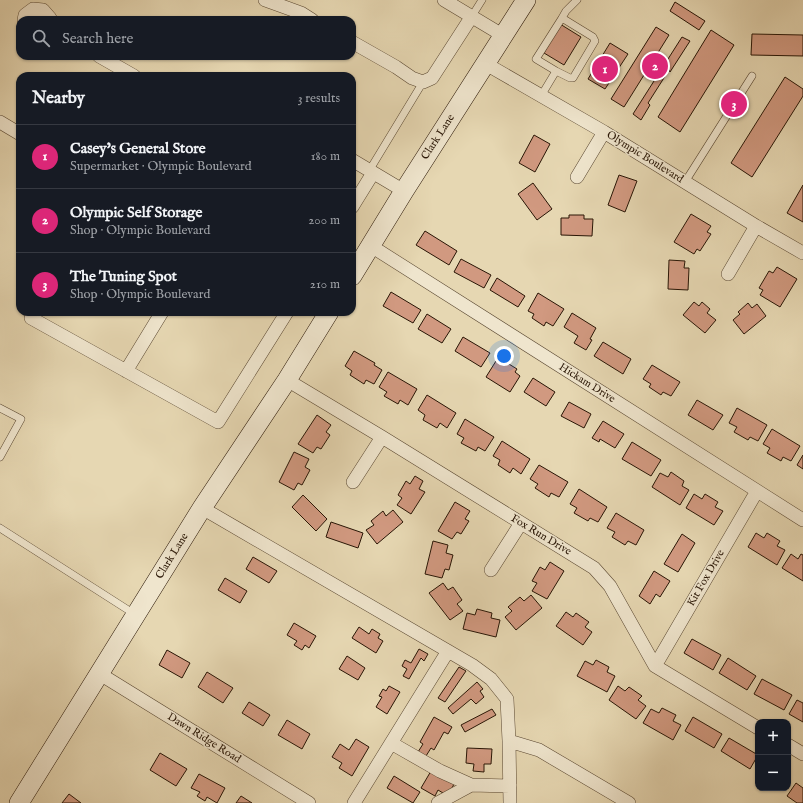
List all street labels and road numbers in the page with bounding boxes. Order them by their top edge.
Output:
street label: Clark Lane [418,112,458,162]
street label: Olympic Boulevard [604,128,686,186]
street label: Hickam Drive [556,360,618,406]
street label: Fox Run Drive [508,511,574,559]
street label: Clark Lane [152,530,192,582]
street label: Kit Fox Drive [684,547,728,609]
street label: Dawn Ridge Road [165,710,244,766]

